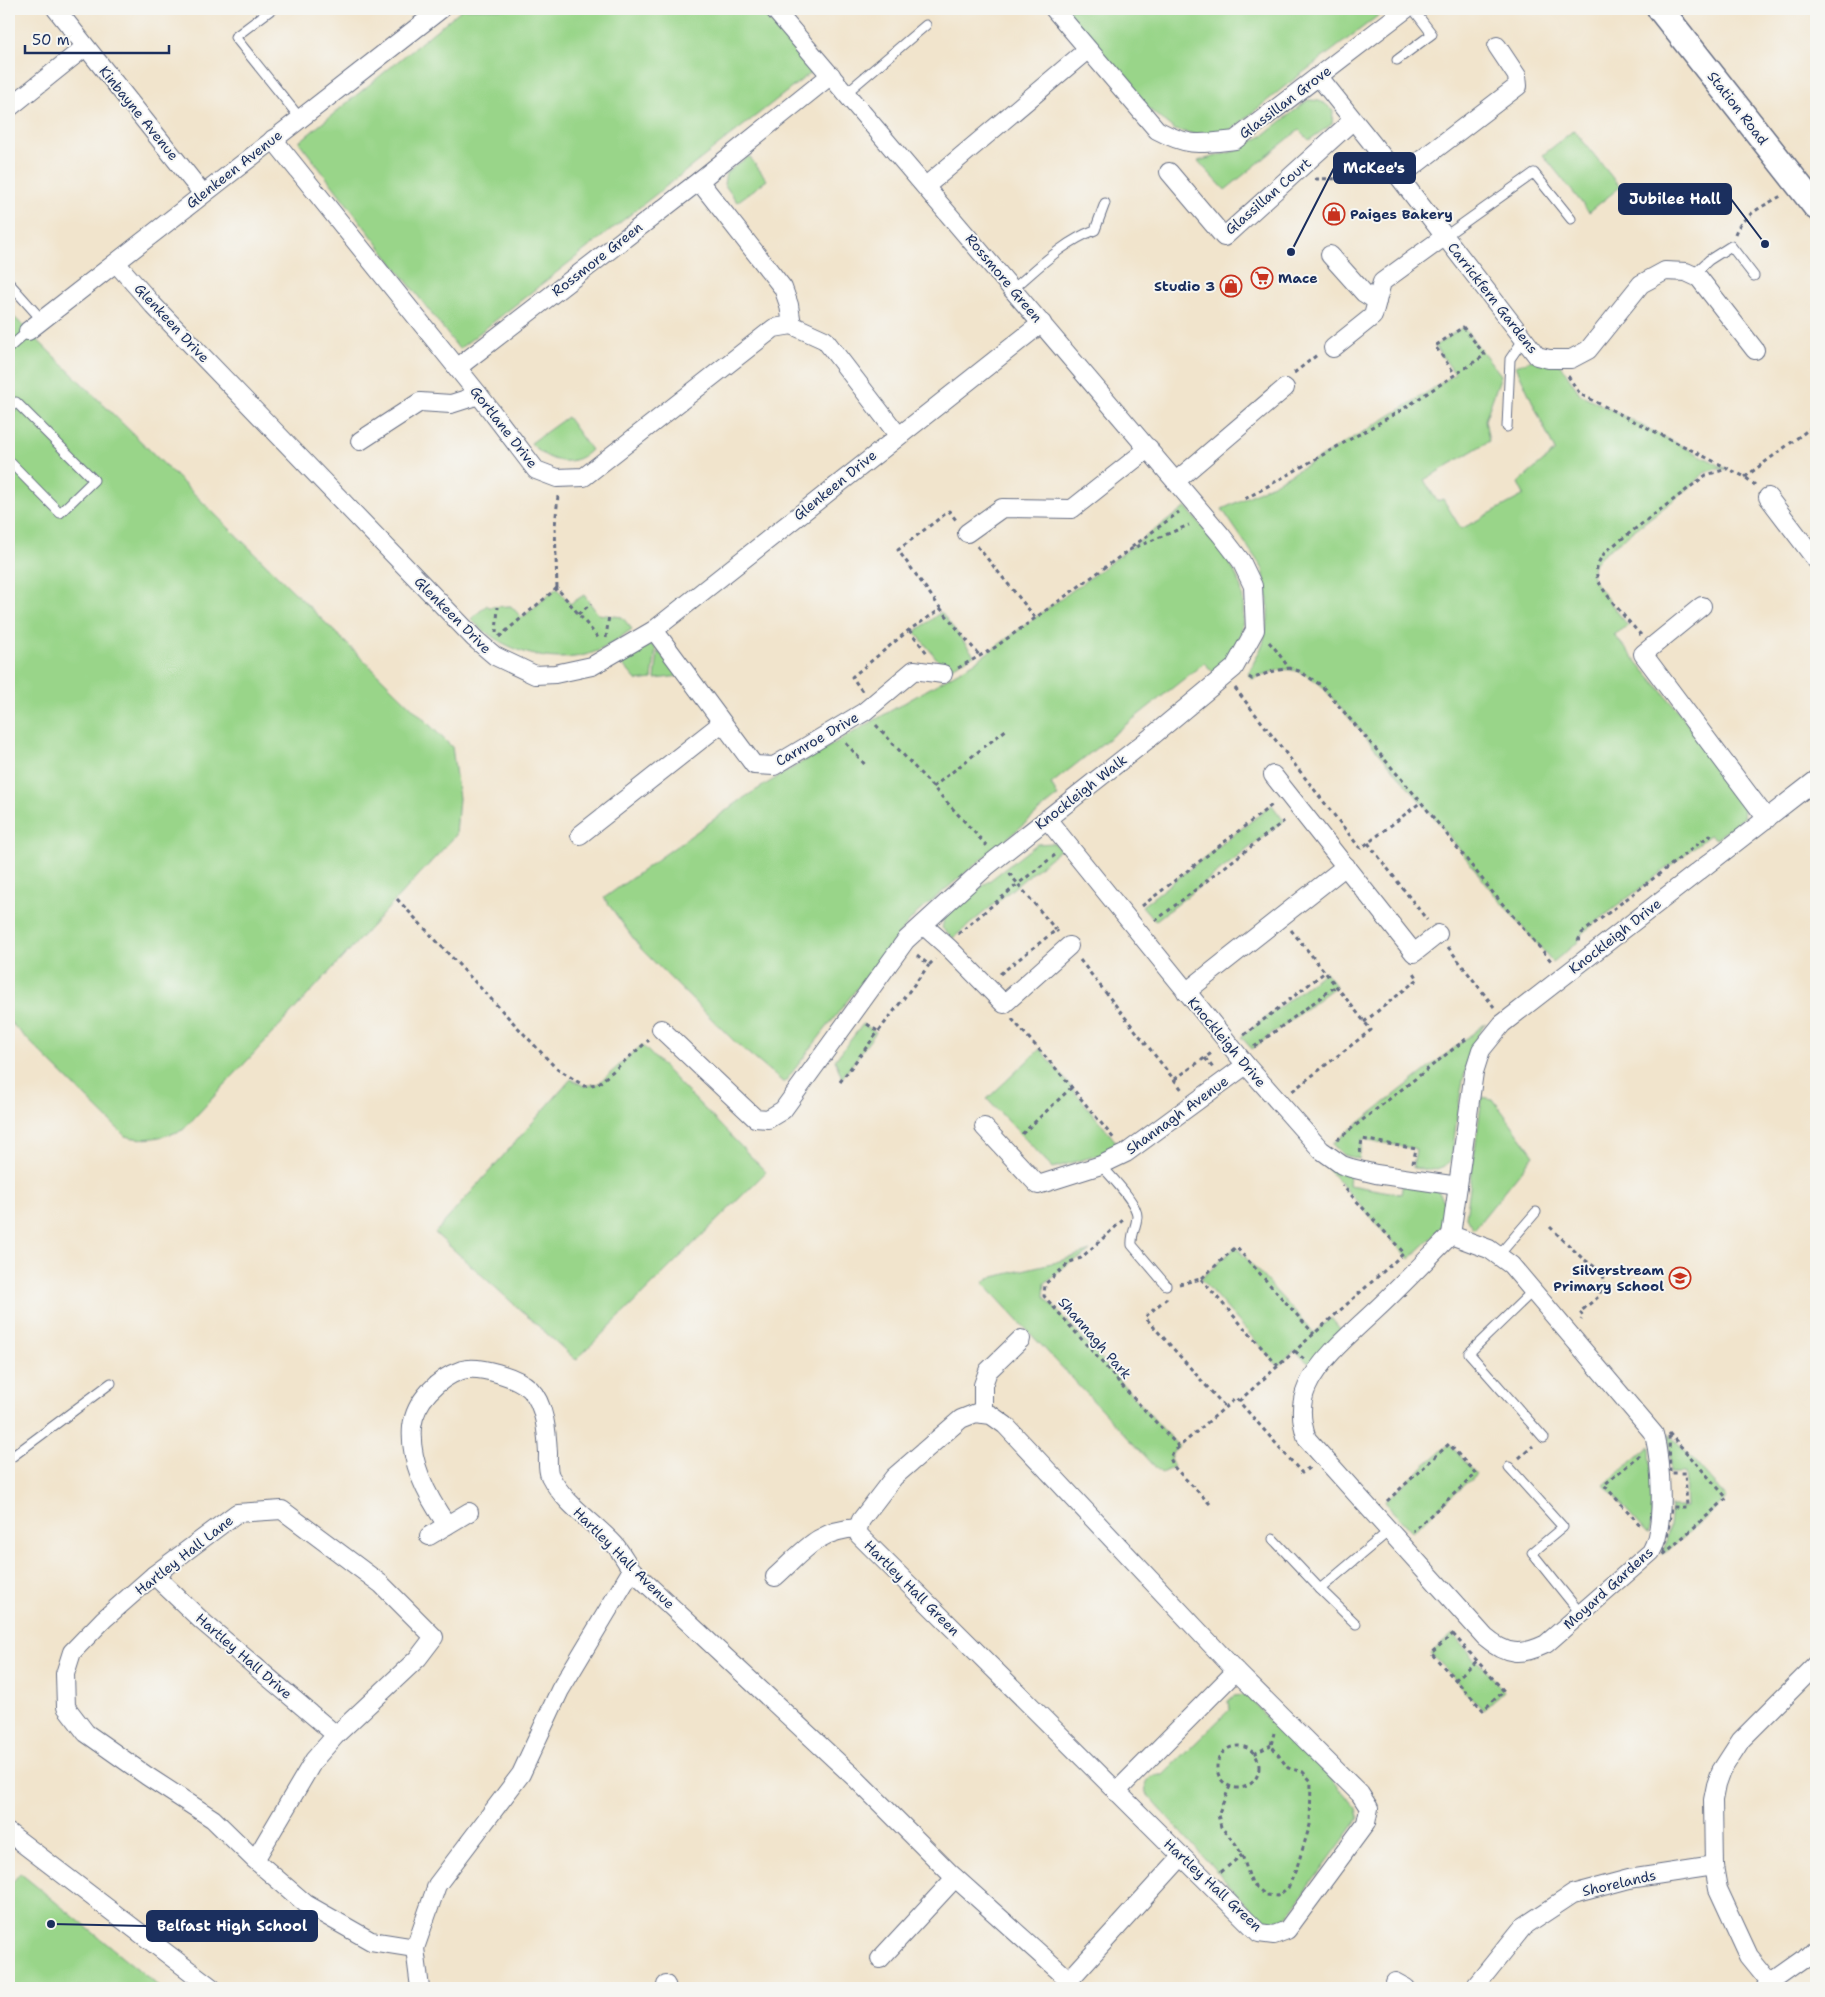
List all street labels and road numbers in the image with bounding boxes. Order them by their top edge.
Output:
street label: Glassillan Grove [1235,61,1335,143]
street label: Kinbayne Avenue [95,62,183,164]
street label: Station Road [1704,68,1772,149]
street label: Glenkeen Avenue [182,126,286,212]
street label: Glassillan Court [1221,154,1315,238]
street label: Rossmore Green [548,218,646,300]
street label: Rossmore Green [962,230,1047,326]
street label: Carrickfern Gardens [1444,239,1542,357]
street label: Glenkeen Drive [131,280,213,366]
street label: Gortlane Drive [466,382,542,472]
street label: Glenkeen Drive [790,446,880,524]
street label: Glenkeen Drive [411,573,495,657]
street label: Carnroe Drive [772,708,862,770]
street label: Knockleigh Walk [1031,750,1131,834]
street label: Knockleigh Drive [1565,894,1665,978]
street label: Knockleigh Drive [1184,993,1270,1091]
street label: Shannagh Avenue [1122,1072,1232,1158]
street label: Shannagh Park [1054,1293,1136,1383]
street label: Hartley Hall Avenue [569,1503,679,1613]
street label: Hartley Hall Lane [131,1511,237,1599]
street label: Hartley Hall Green [860,1536,964,1640]
street label: Moyard Gardens [1559,1543,1657,1633]
street label: Hartley Hall Drive [192,1609,296,1703]
street label: Hartley Hall Green [1160,1835,1266,1935]
street label: Shorelands [1580,1866,1658,1900]

